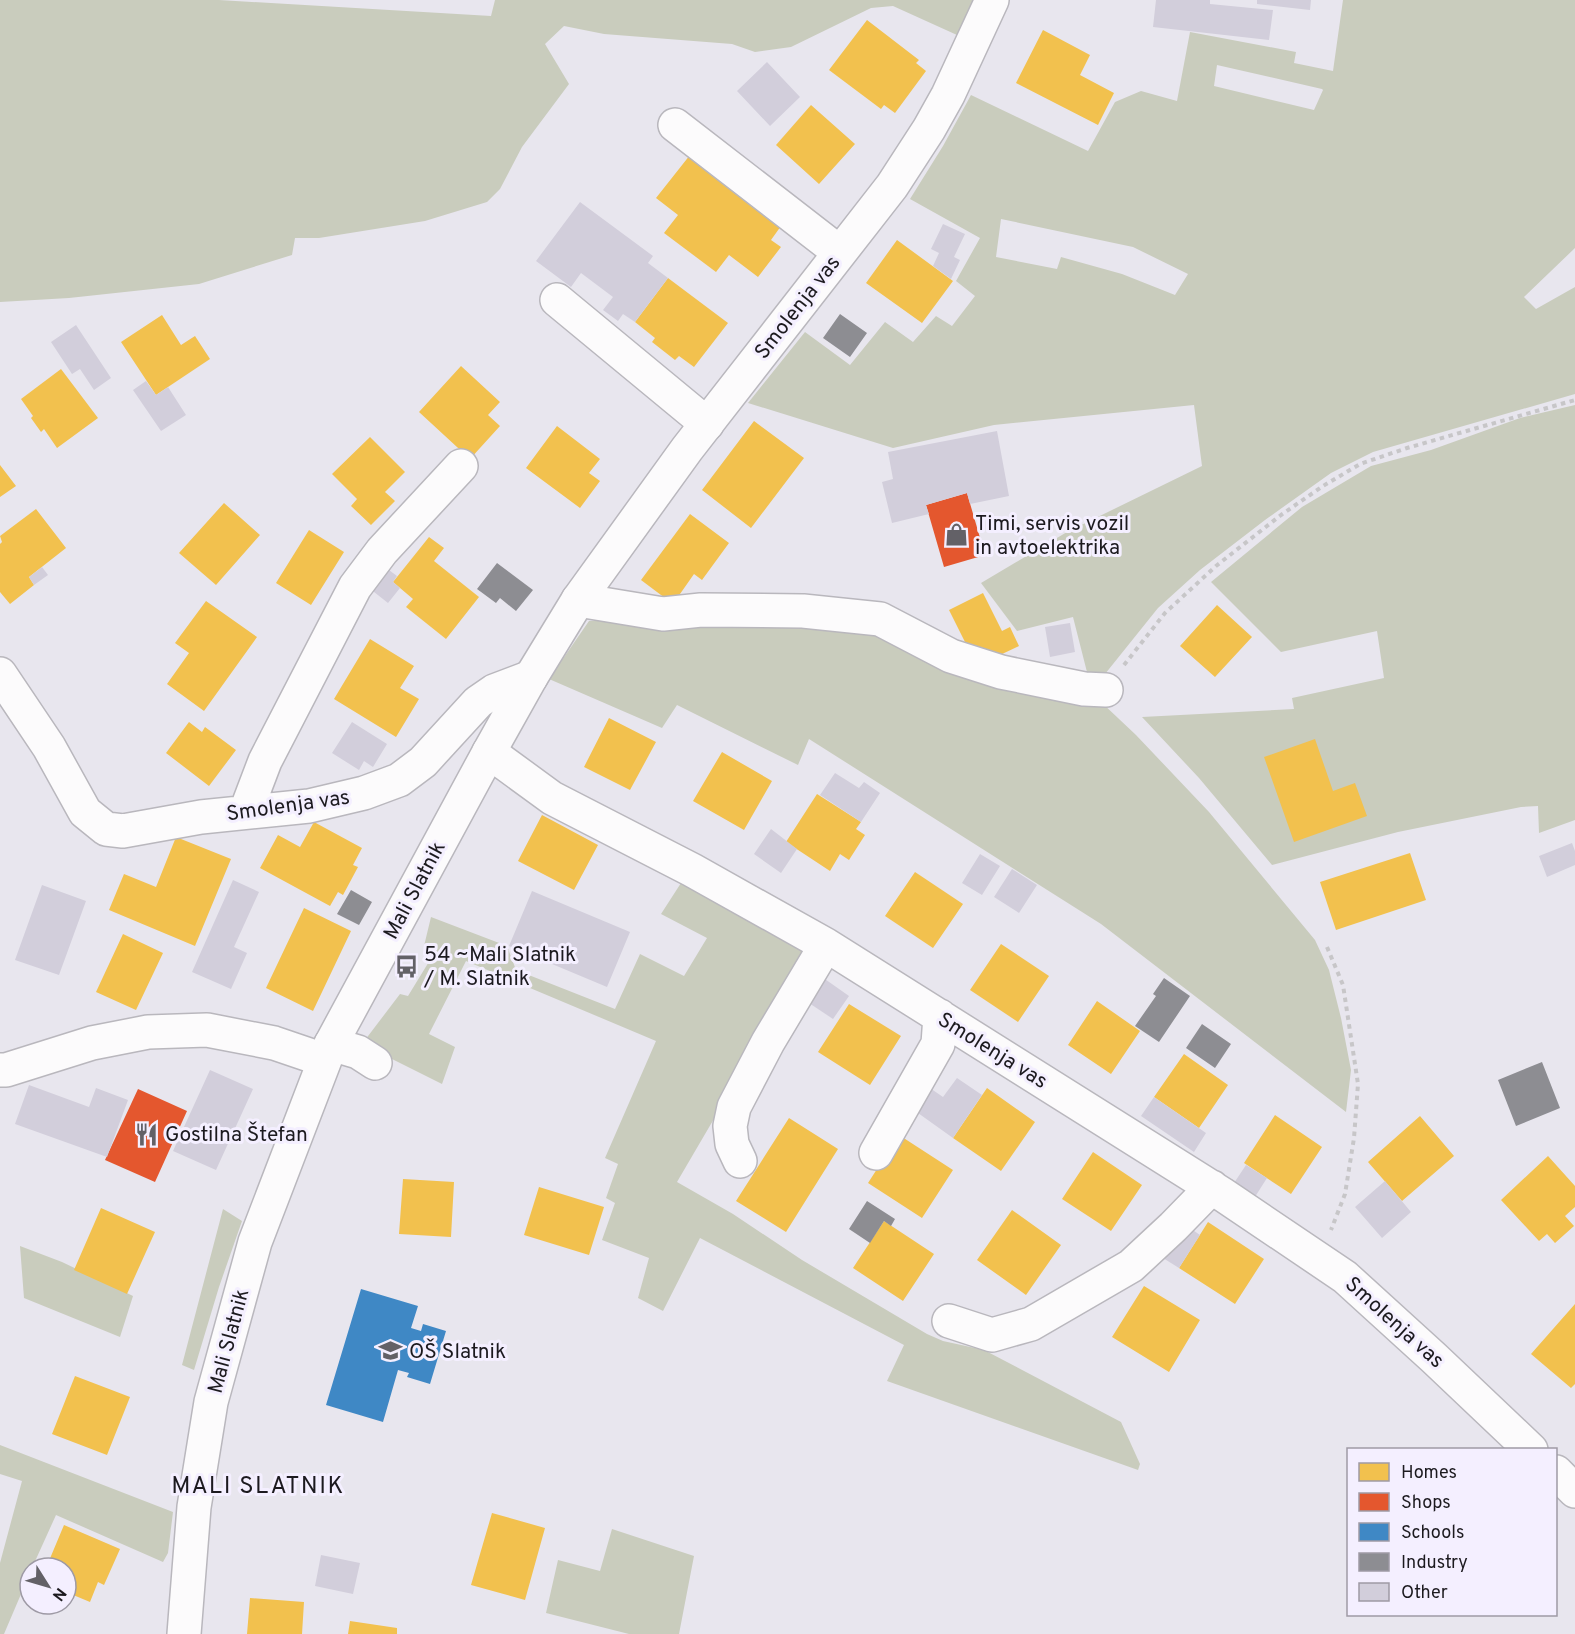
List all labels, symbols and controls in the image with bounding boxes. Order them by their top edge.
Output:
street label: Smolenja vas [749,251,847,365]
place label: Timi, servis vozil in avtoelektrika [975,511,1129,562]
shop icon: Timi, servis vozil in avtoelektrika [944,522,970,548]
street label: Smolenja vas [225,784,352,829]
street label: Mali Slatnik [378,837,452,944]
place label: 54 ~Mali Slatnik / M. Slatnik [423,942,576,993]
bus stop icon: 54 ~Mali Slatnik / M. Slatnik [393,953,419,979]
street label: Smolenja vas [932,1007,1052,1096]
restaurant icon: Gostilna Štefan [134,1121,160,1147]
place label: Gostilna Štefan [165,1121,308,1149]
street label: Smolenja vas [1339,1271,1449,1375]
street label: Mali Slatnik [203,1286,256,1397]
school or university icon: OŠ Slatnik [378,1338,404,1364]
place label: OŠ Slatnik [409,1338,506,1366]
legend [1347,1448,1557,1616]
text: Homes [1401,1462,1457,1485]
district label: MALI SLATNIK [171,1472,345,1502]
text: Shops [1401,1492,1451,1515]
text: Schools [1401,1522,1464,1545]
text: Industry [1401,1552,1468,1575]
north arrow [18,1556,78,1616]
text: Other [1401,1582,1448,1605]
text: N [47,1583,70,1604]

